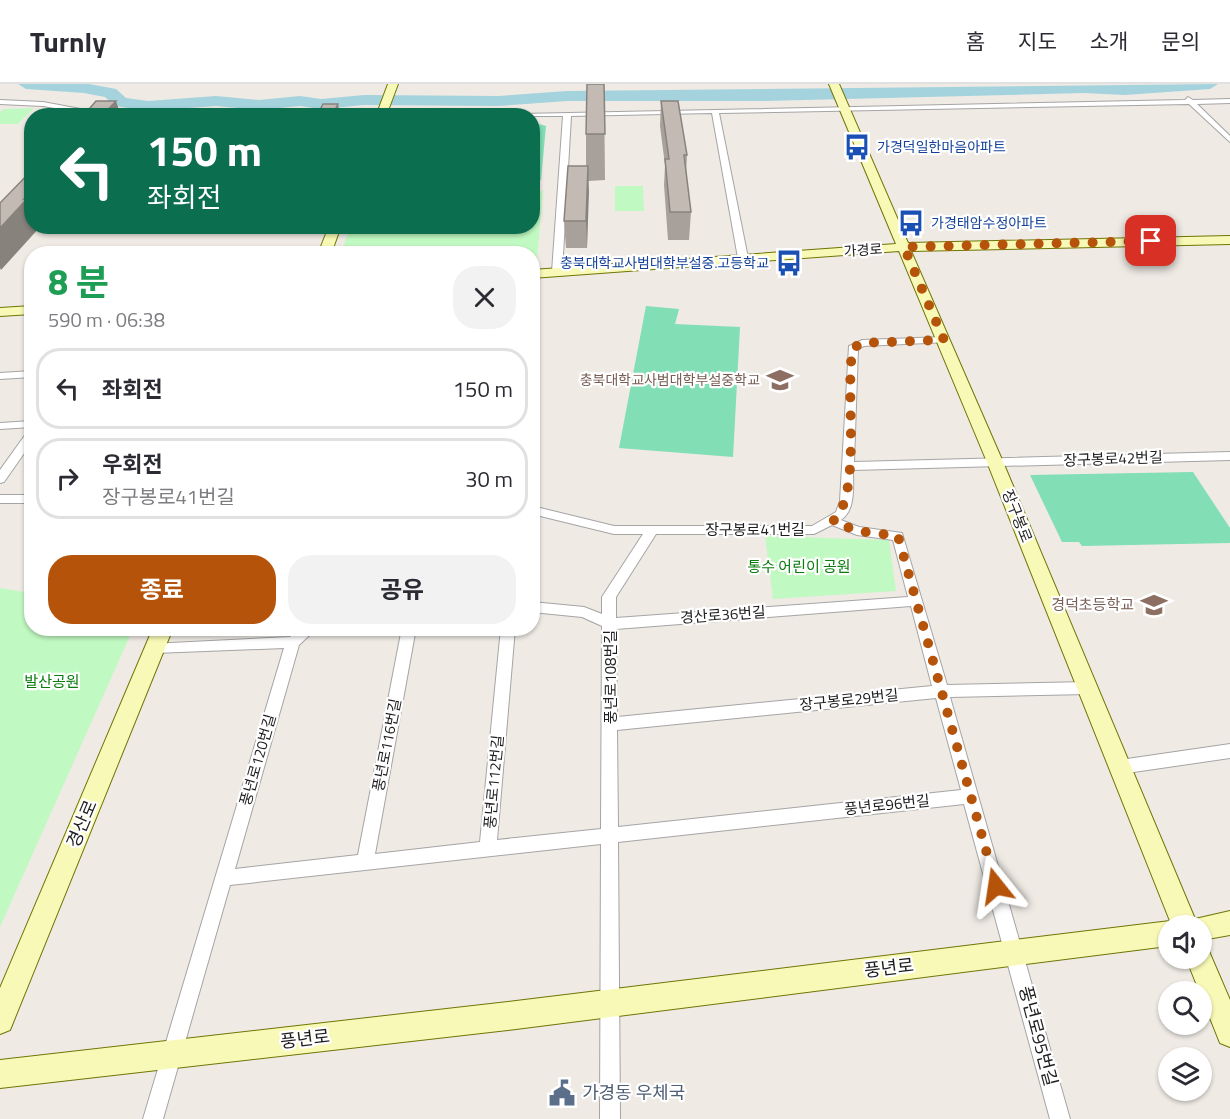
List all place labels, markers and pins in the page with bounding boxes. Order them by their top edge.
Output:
bus stop icon: 가경덕일한마음아파트 [842,132,872,162]
place label: 가경덕일한마음아파트 [877,136,1006,157]
bus stop icon: 가경태암수정아파트 [896,208,926,238]
place label: 가경태암수정아파트 [931,212,1047,233]
pin [1125,215,1176,266]
bus stop icon: 충북대학교사범대학부설중.고등학교 [774,248,804,278]
place label: 충북대학교사범대학부설중.고등학교 [560,252,769,273]
school or university icon: 충북대학교사범대학부설중학교 [765,365,795,395]
place label: 충북대학교사범대학부설중학교 [580,369,760,390]
school or university icon: 경덕초등학교 [1139,590,1169,620]
place label: 경덕초등학교 [1051,593,1134,616]
public building icon: 가경동 우체국 [547,1078,577,1108]
place label: 가경동 우체국 [582,1079,685,1106]

